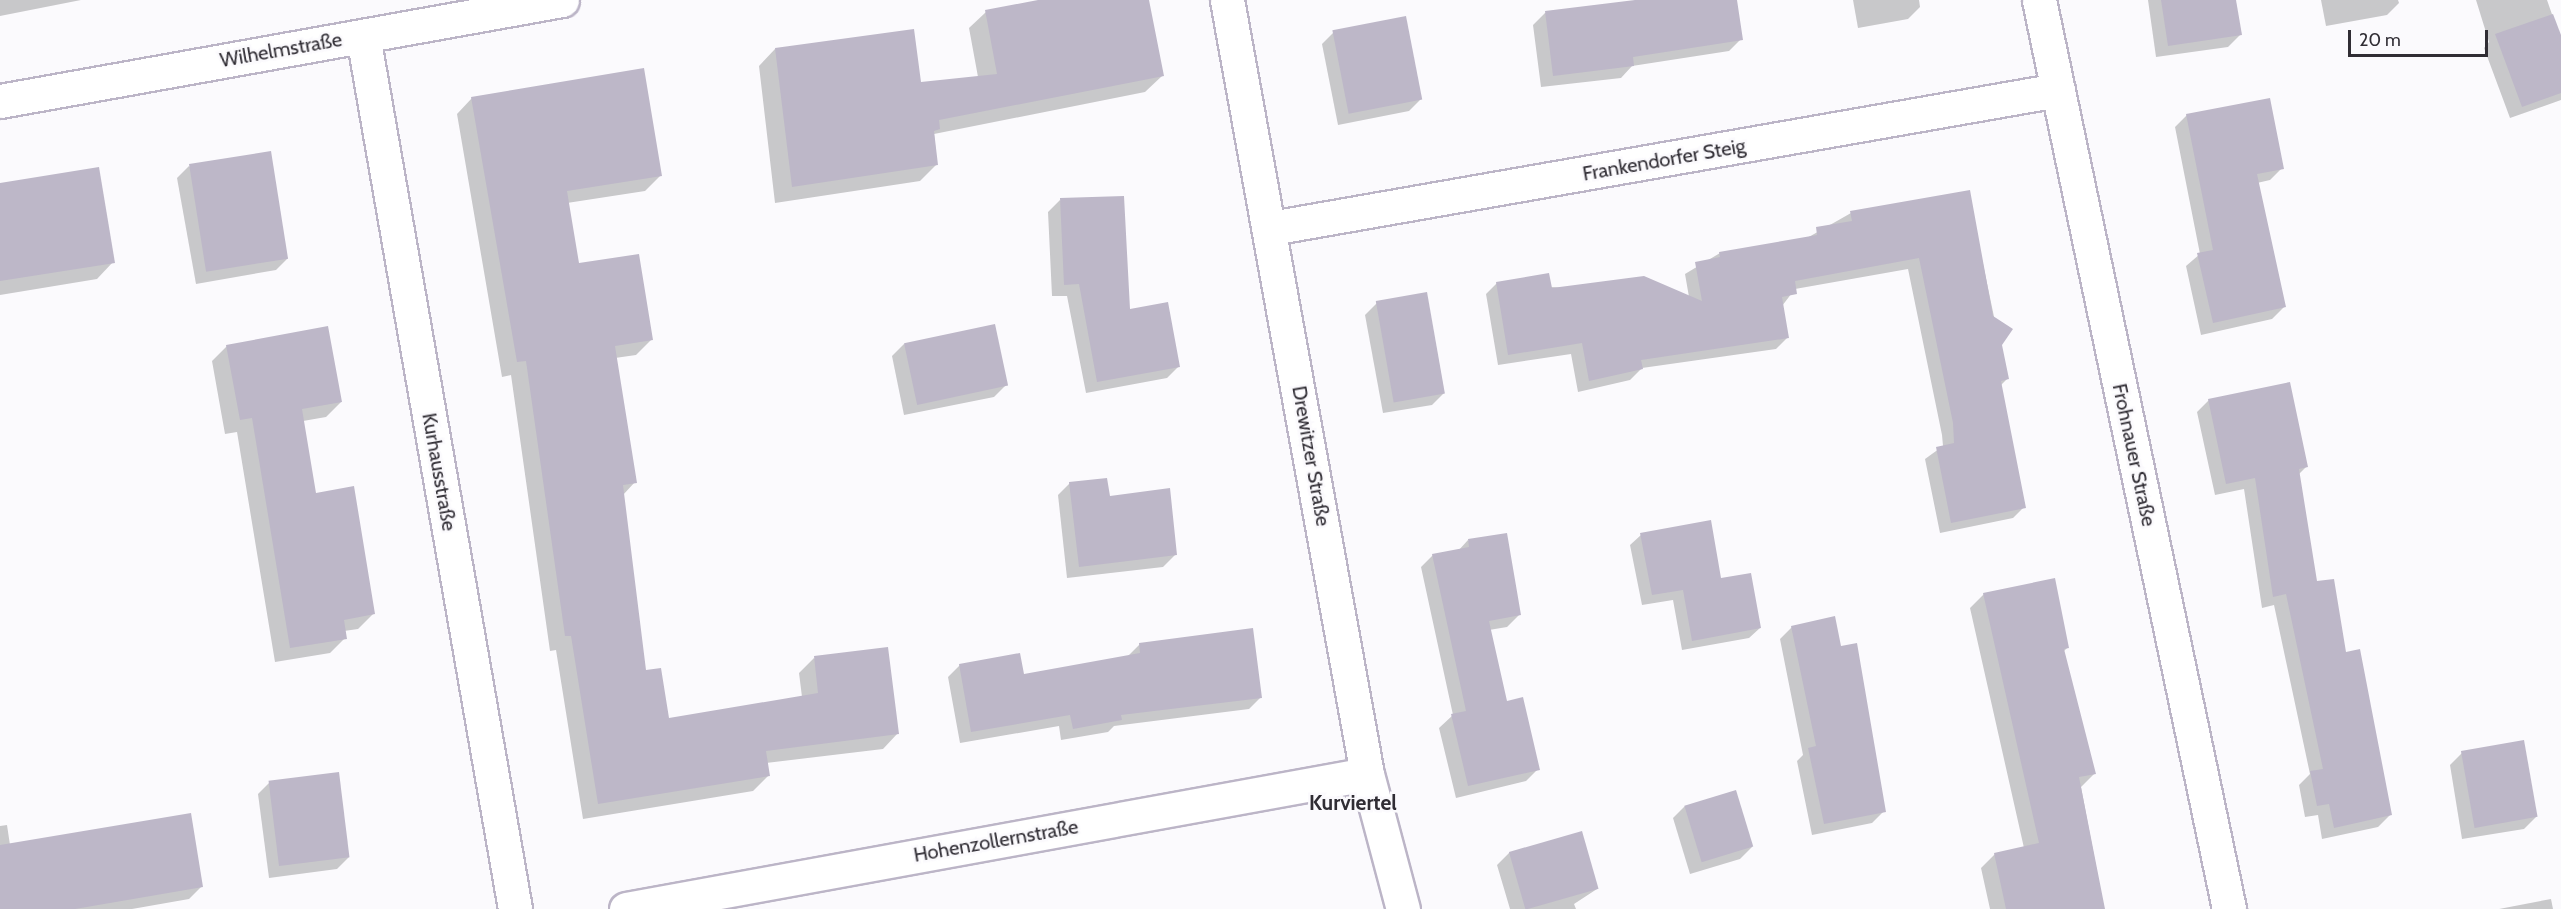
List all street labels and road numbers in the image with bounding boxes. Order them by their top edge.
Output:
street label: Wilhelmstraße [218,27,344,73]
street label: Frankendorfer Steig [1581,134,1747,186]
street label: Frohnauer Straße [2107,381,2161,529]
street label: Drewitzer Straße [1287,384,1335,528]
street label: Kurhausstraße [417,411,461,533]
street label: Hohenzollernstraße [912,815,1080,867]

